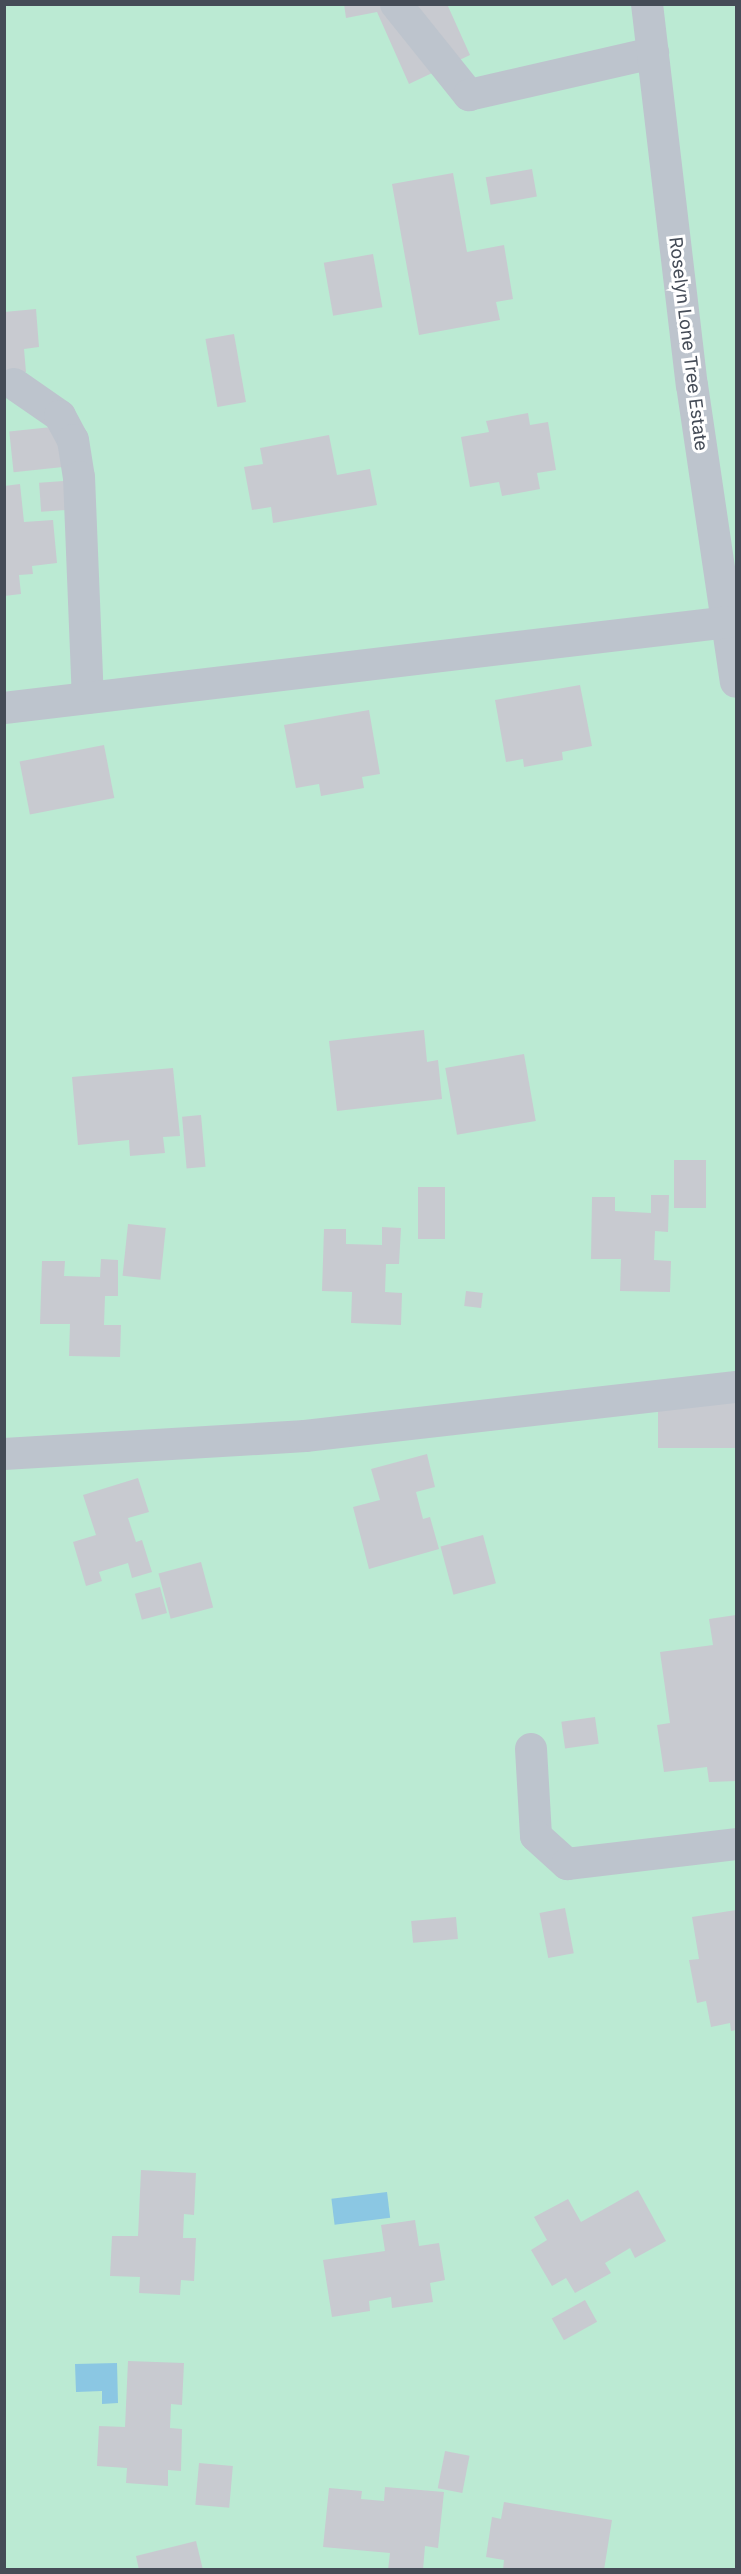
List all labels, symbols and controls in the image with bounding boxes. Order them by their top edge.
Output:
street label: Roselyn Lone Tree Estate [664,236,712,452]

